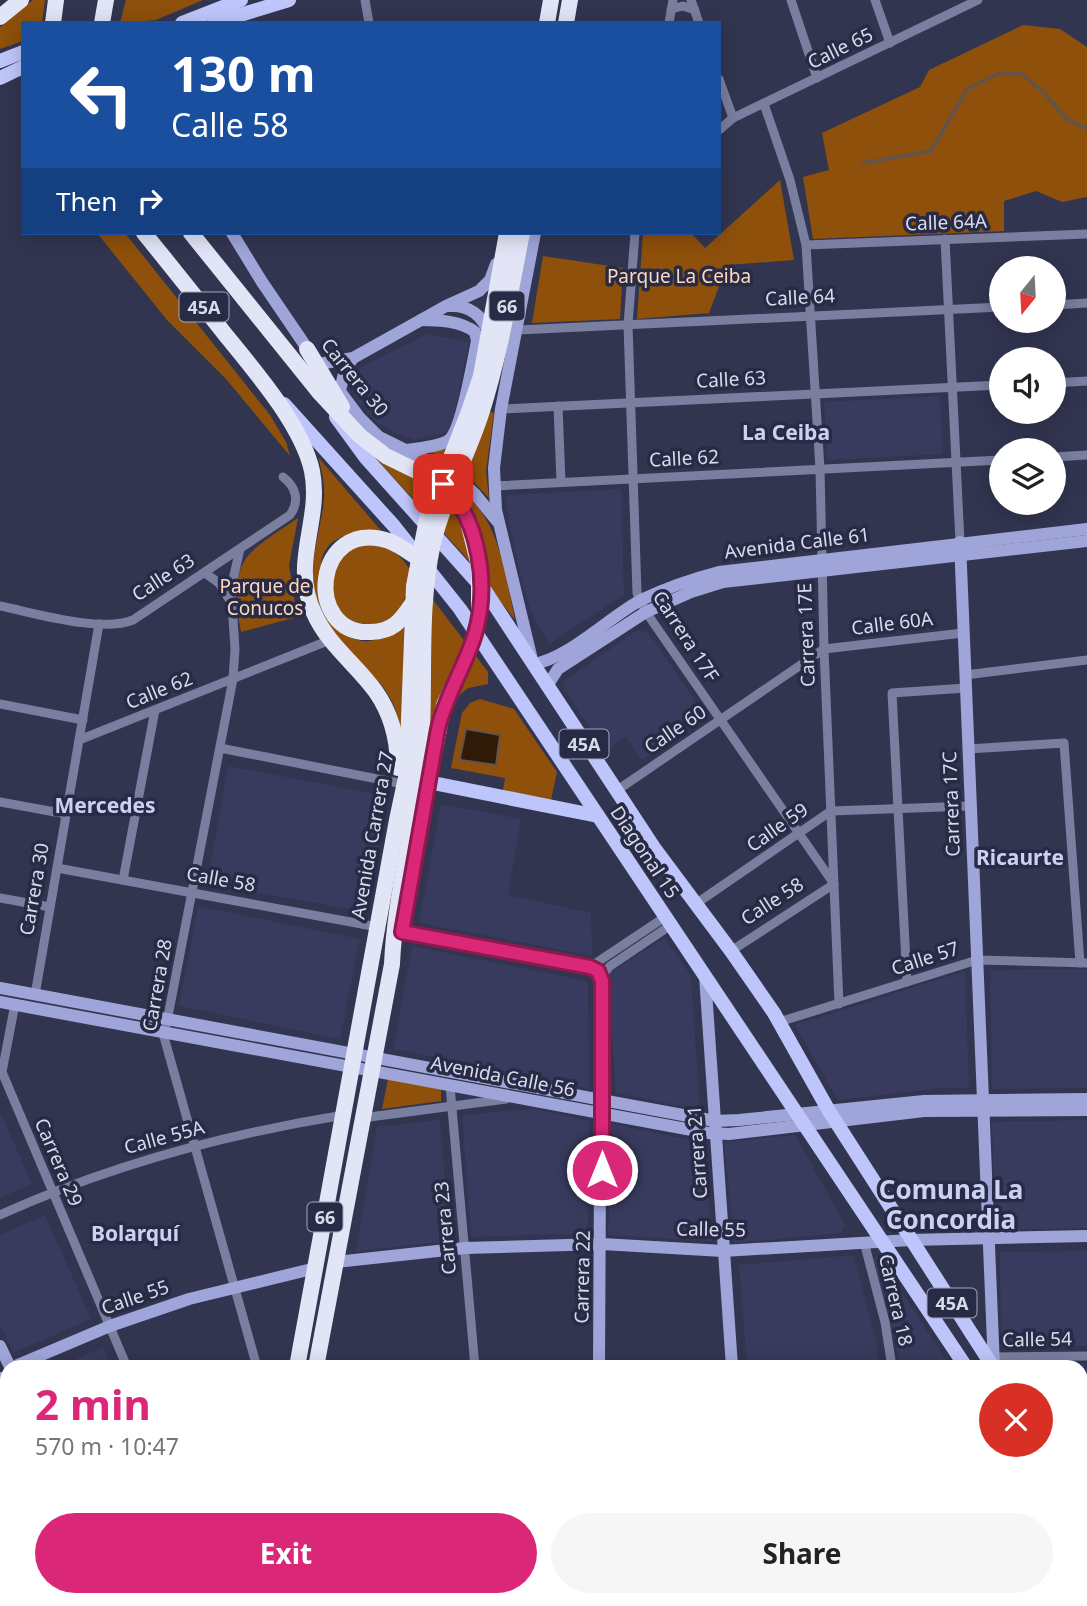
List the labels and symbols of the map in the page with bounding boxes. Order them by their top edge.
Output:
street label: Calle 65 [803,21,877,75]
street label: Calle 64A [905,208,988,236]
north arrow [989,256,1066,332]
park label: Parque La Ceiba [607,263,751,289]
street label: Calle 64 [764,282,836,312]
road number: 45A [180,292,228,321]
road number: 66 [490,292,524,320]
street label: Carrera 30 [315,332,395,422]
street label: Calle 63 [695,364,767,394]
district label: La Ceiba [742,418,830,446]
street label: Calle 62 [648,443,720,473]
pin [413,454,473,514]
street label: Avenida Calle 61 [723,521,871,565]
street label: Calle 63 [127,547,199,607]
park label: Parque de Conucos [219,573,311,621]
street label: Carrera 17E [791,583,821,687]
street label: Carrera 17F [647,586,725,687]
street label: Calle 60A [850,605,935,641]
street label: Calle 62 [122,665,196,715]
street label: Calle 60 [639,699,711,759]
road number: 45A [560,730,608,758]
street label: Avenida Carrera 27 [344,749,400,921]
street label: Carrera 17C [936,751,966,857]
district label: Mercedes [54,791,156,819]
street label: Calle 59 [741,796,813,858]
street label: Diagonal 15 [604,801,686,903]
street label: Carrera 30 [13,841,55,937]
district label: Ricaurte [976,843,1064,871]
street label: Calle 58 [184,860,258,898]
street label: Calle 58 [736,871,808,931]
street label: Calle 57 [888,935,962,981]
street label: Carrera 28 [136,937,178,1033]
street label: Avenida Calle 56 [429,1049,577,1103]
street label: Carrera 21 [681,1104,713,1200]
street label: Carrera 29 [29,1114,89,1210]
street label: Calle 55A [121,1114,208,1160]
position arrow [565,1133,639,1207]
district label: Comuna La Concordia [879,1171,1023,1237]
street label: Carrera 23 [428,1180,462,1276]
road number: 66 [308,1202,342,1232]
street label: Calle 55 [676,1215,746,1243]
district label: Bolarquí [91,1219,181,1247]
street label: Carrera 22 [568,1230,596,1324]
street label: Carrera 18 [873,1252,919,1348]
street label: Calle 55 [98,1273,172,1321]
road number: 45A [928,1288,976,1318]
street label: Calle 54 [1002,1325,1072,1353]

